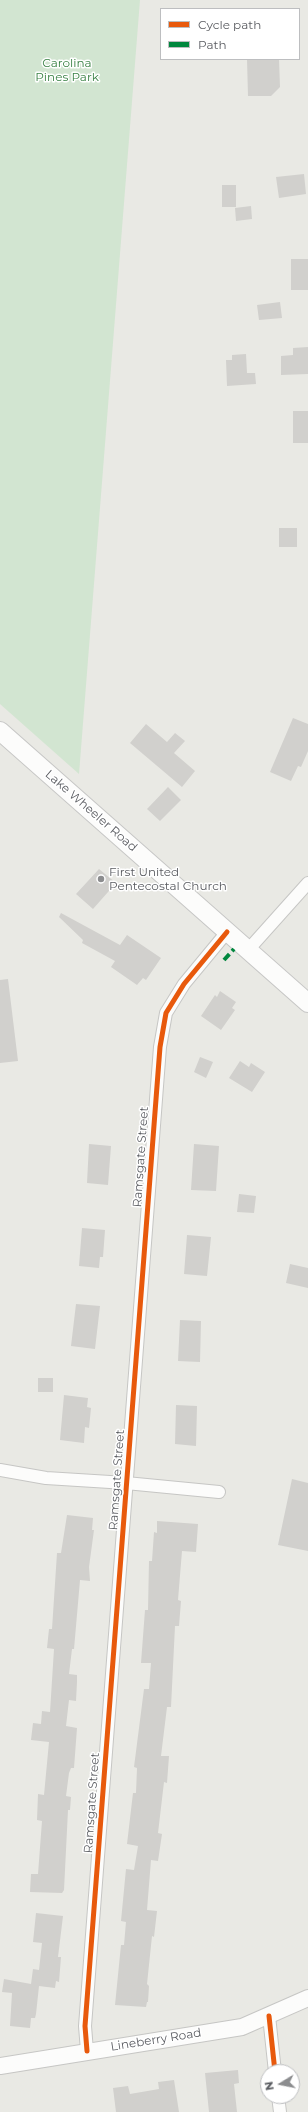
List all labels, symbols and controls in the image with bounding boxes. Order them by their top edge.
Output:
legend [160,8,300,60]
text: Cycle path [198,17,261,32]
text: Path [198,37,227,52]
park label: Carolina Pines Park [35,56,99,84]
street label: Lake Wheeler Road [42,767,140,855]
place label: First United Pentecostal Church [109,865,227,893]
marker: First United Pentecostal Church [96,874,106,884]
street label: Ramsgate Street [130,1106,152,1208]
street label: Ramsgate Street [106,1429,128,1531]
street label: Ramsgate Street [81,1752,103,1854]
street label: Lineberry Road [110,2026,202,2054]
north arrow [260,2064,300,2104]
text: N [262,2080,277,2092]

